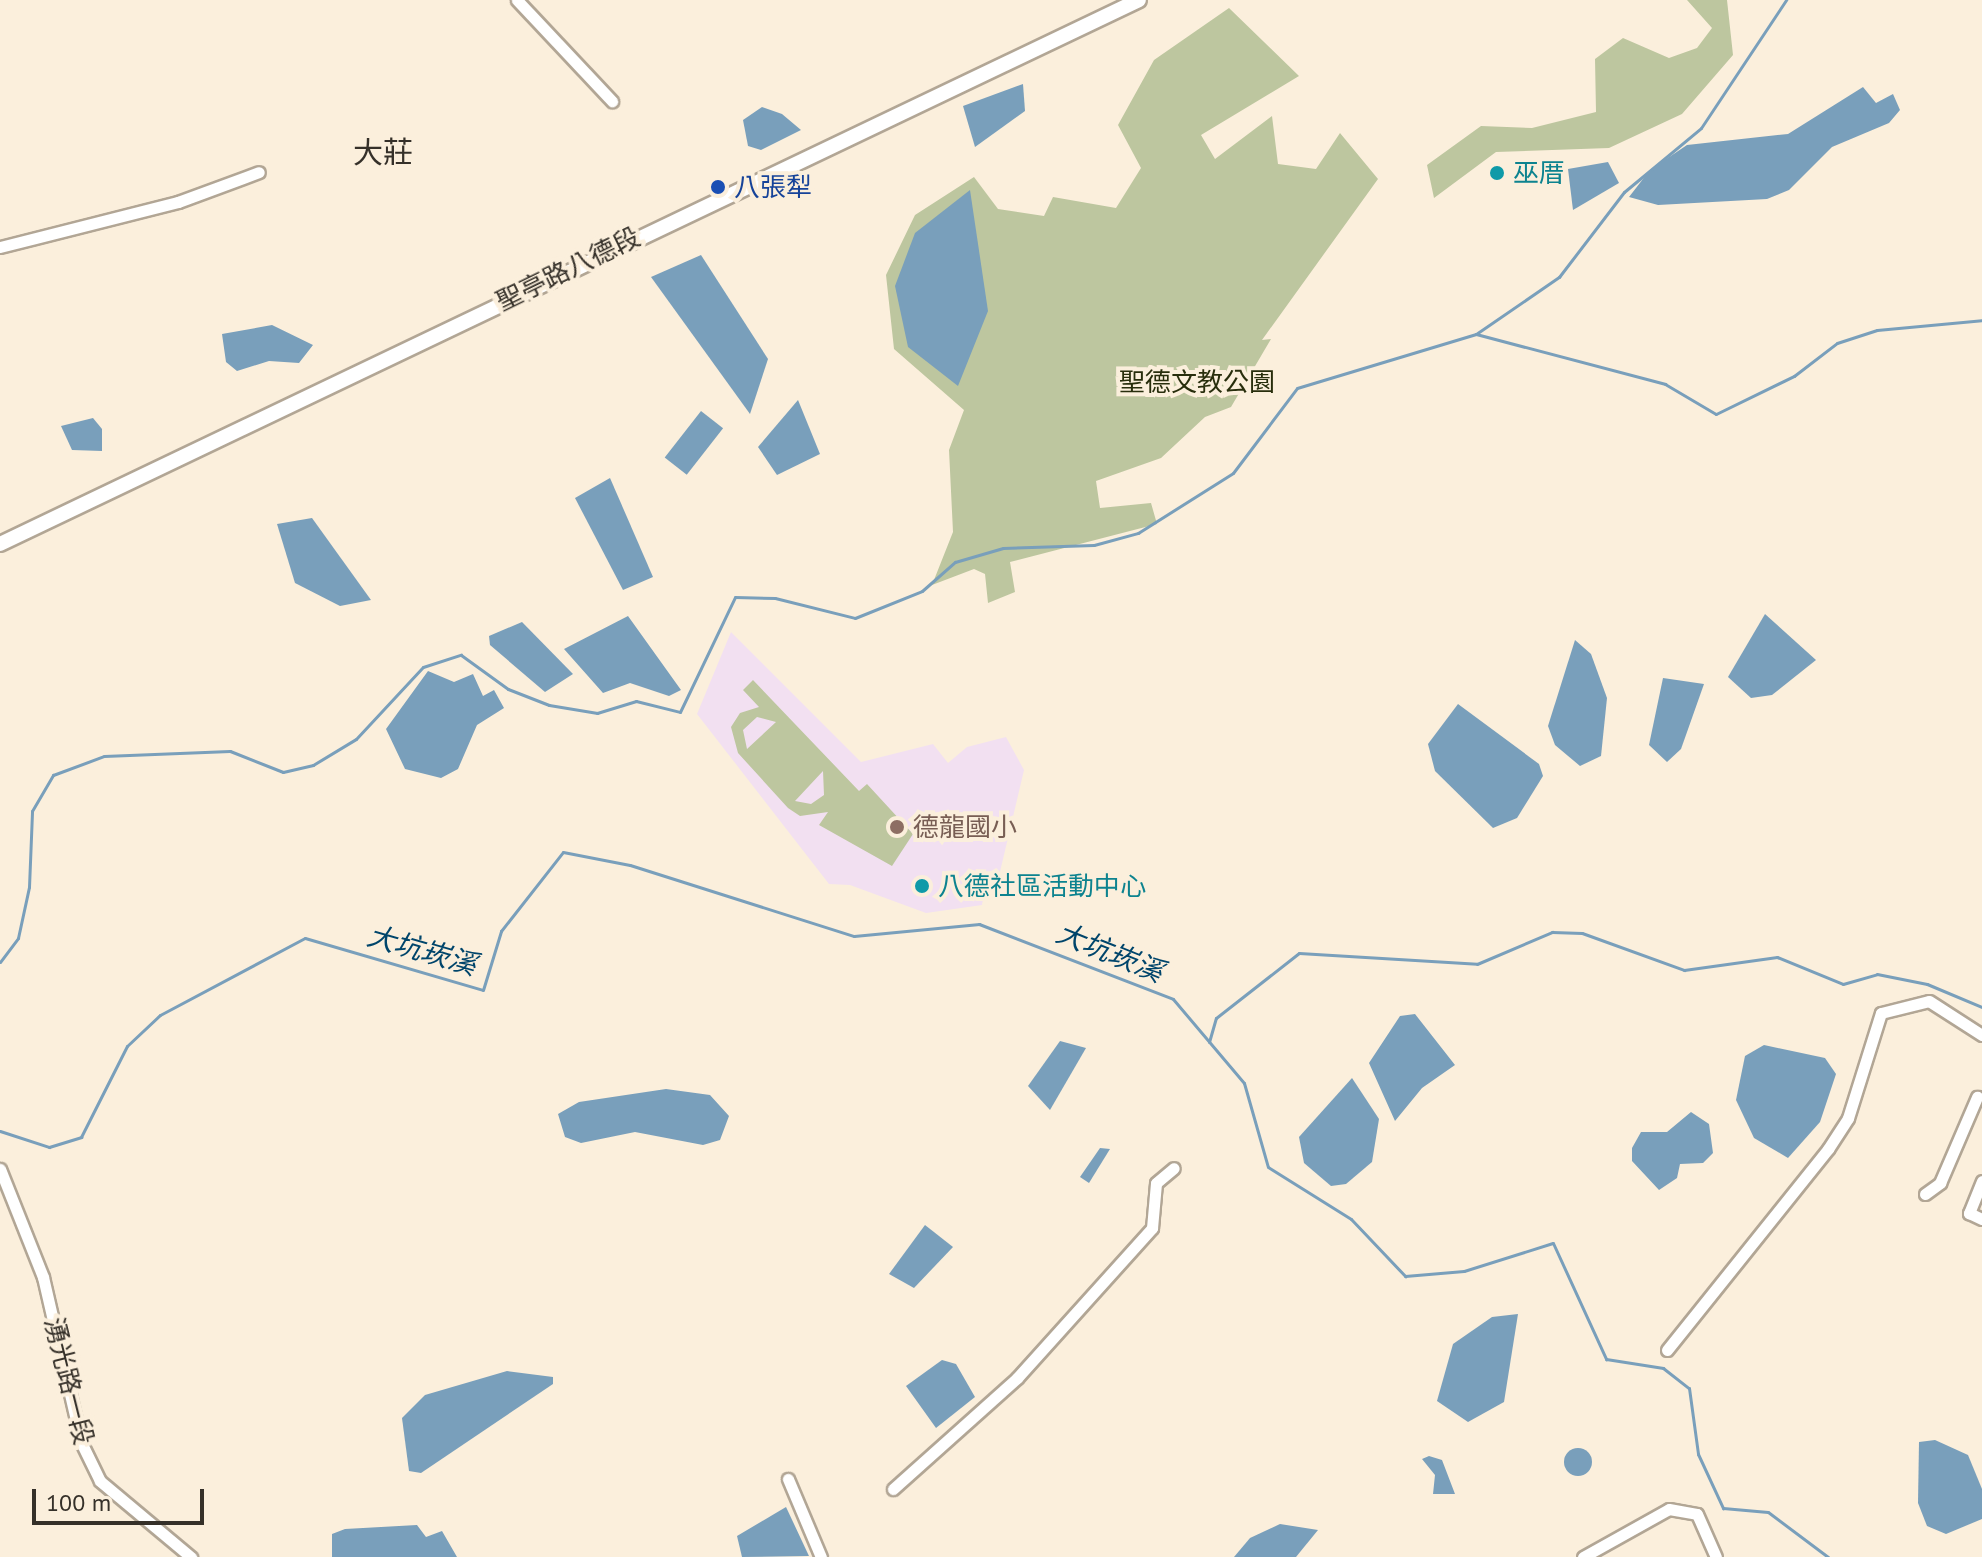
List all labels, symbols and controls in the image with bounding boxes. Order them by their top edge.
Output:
district label: 大莊 [353,134,413,170]
place label: 巫厝 [1513,157,1565,189]
marker: 巫厝 [1488,164,1506,182]
place label: 八張犁 [734,171,812,203]
marker: 八張犁 [709,178,727,196]
street label: 聖亭路八德段 [491,221,645,317]
park label: 聖德文教公園 [1119,366,1275,398]
place label: 德龍國小 [913,811,1017,843]
marker: 德龍國小 [888,818,906,836]
place label: 八德社區活動中心 [938,870,1146,902]
marker: 八德社區活動中心 [913,877,931,895]
water label: 大坑崁溪 [1052,915,1168,989]
water label: 大坑崁溪 [364,918,480,982]
street label: 湧光路一段 [38,1314,100,1448]
scale bar [36,1473,208,1523]
text: 100 m [46,1487,111,1518]

